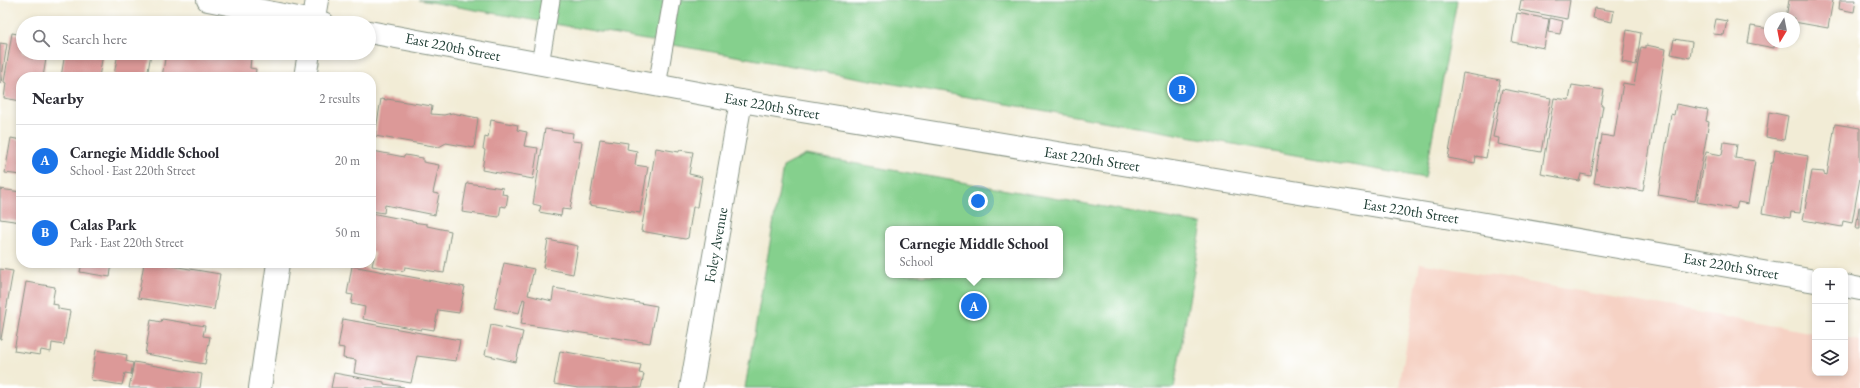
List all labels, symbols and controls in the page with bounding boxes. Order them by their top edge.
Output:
north arrow [1764,12,1800,48]
search box [16,16,376,60]
icon: search [30,27,52,49]
street label: East 220th Street [404,28,503,65]
text: Search here [62,29,127,48]
pin: B [1169,74,1195,104]
text: Nearby [32,87,84,109]
street label: East 220th Street [723,88,822,123]
text: 2 results [319,90,360,107]
street label: East 220th Street [1043,142,1142,175]
text: Carnegie Middle School [70,143,219,162]
text: A [40,152,50,169]
text: 20 m [335,152,360,169]
text: School · East 220th Street [70,162,195,179]
your location [968,191,988,211]
street label: East 220th Street [1362,194,1461,227]
street label: Foley Avenue [700,205,732,284]
text: Calas Park [70,215,137,234]
text: B [41,224,49,241]
text: 50 m [335,224,360,241]
popup [885,226,1063,278]
text: Park · East 220th Street [70,234,184,251]
text: Carnegie Middle School [899,234,1049,253]
street label: East 220th Street [1682,248,1781,283]
text: School [899,253,933,270]
map controls [1812,268,1848,376]
button: + [1812,268,1848,304]
pin: A [961,291,987,321]
button: − [1812,304,1848,340]
button: layers [1812,340,1848,376]

